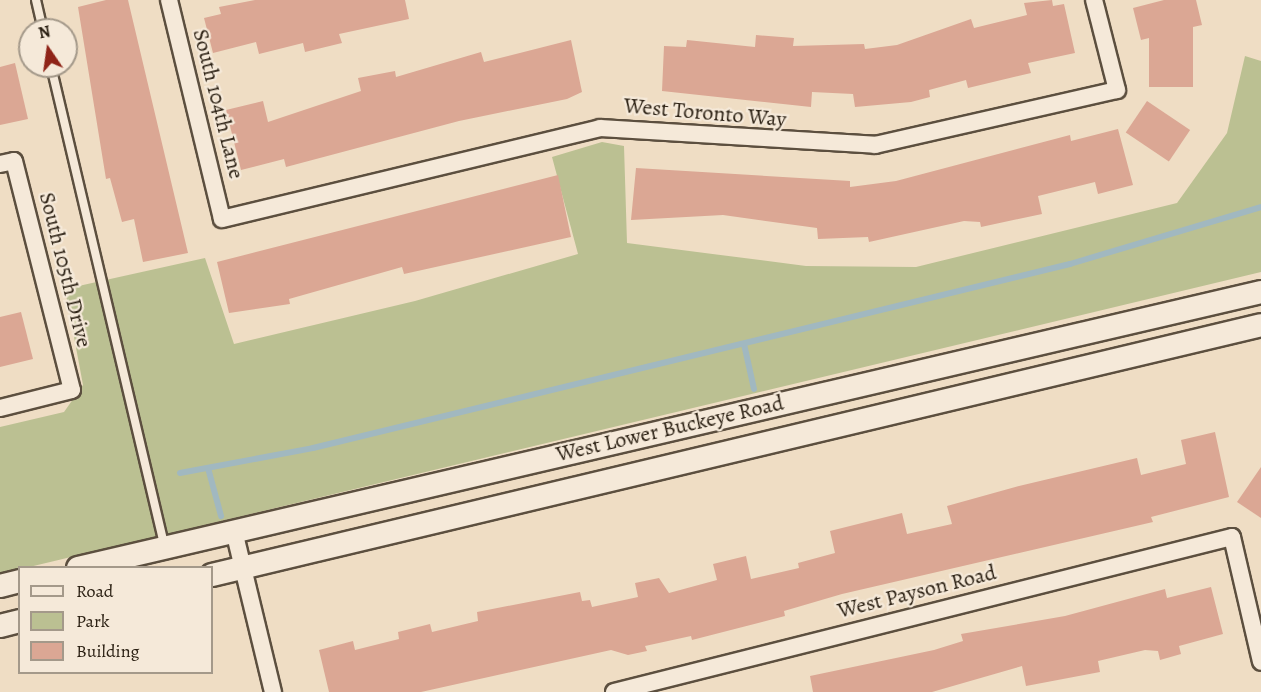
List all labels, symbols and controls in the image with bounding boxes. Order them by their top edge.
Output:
north arrow [18,18,78,78]
text: N [36,20,53,44]
street label: South 104th Lane [187,26,249,182]
street label: West Toronto Way [623,93,787,133]
street label: South 105th Drive [33,190,97,350]
street label: West Lower Buckeye Road [554,390,786,468]
street label: West Payson Road [835,560,999,624]
legend [18,566,213,674]
text: Road [76,579,113,603]
text: Park [76,609,110,633]
text: Building [76,639,140,663]

